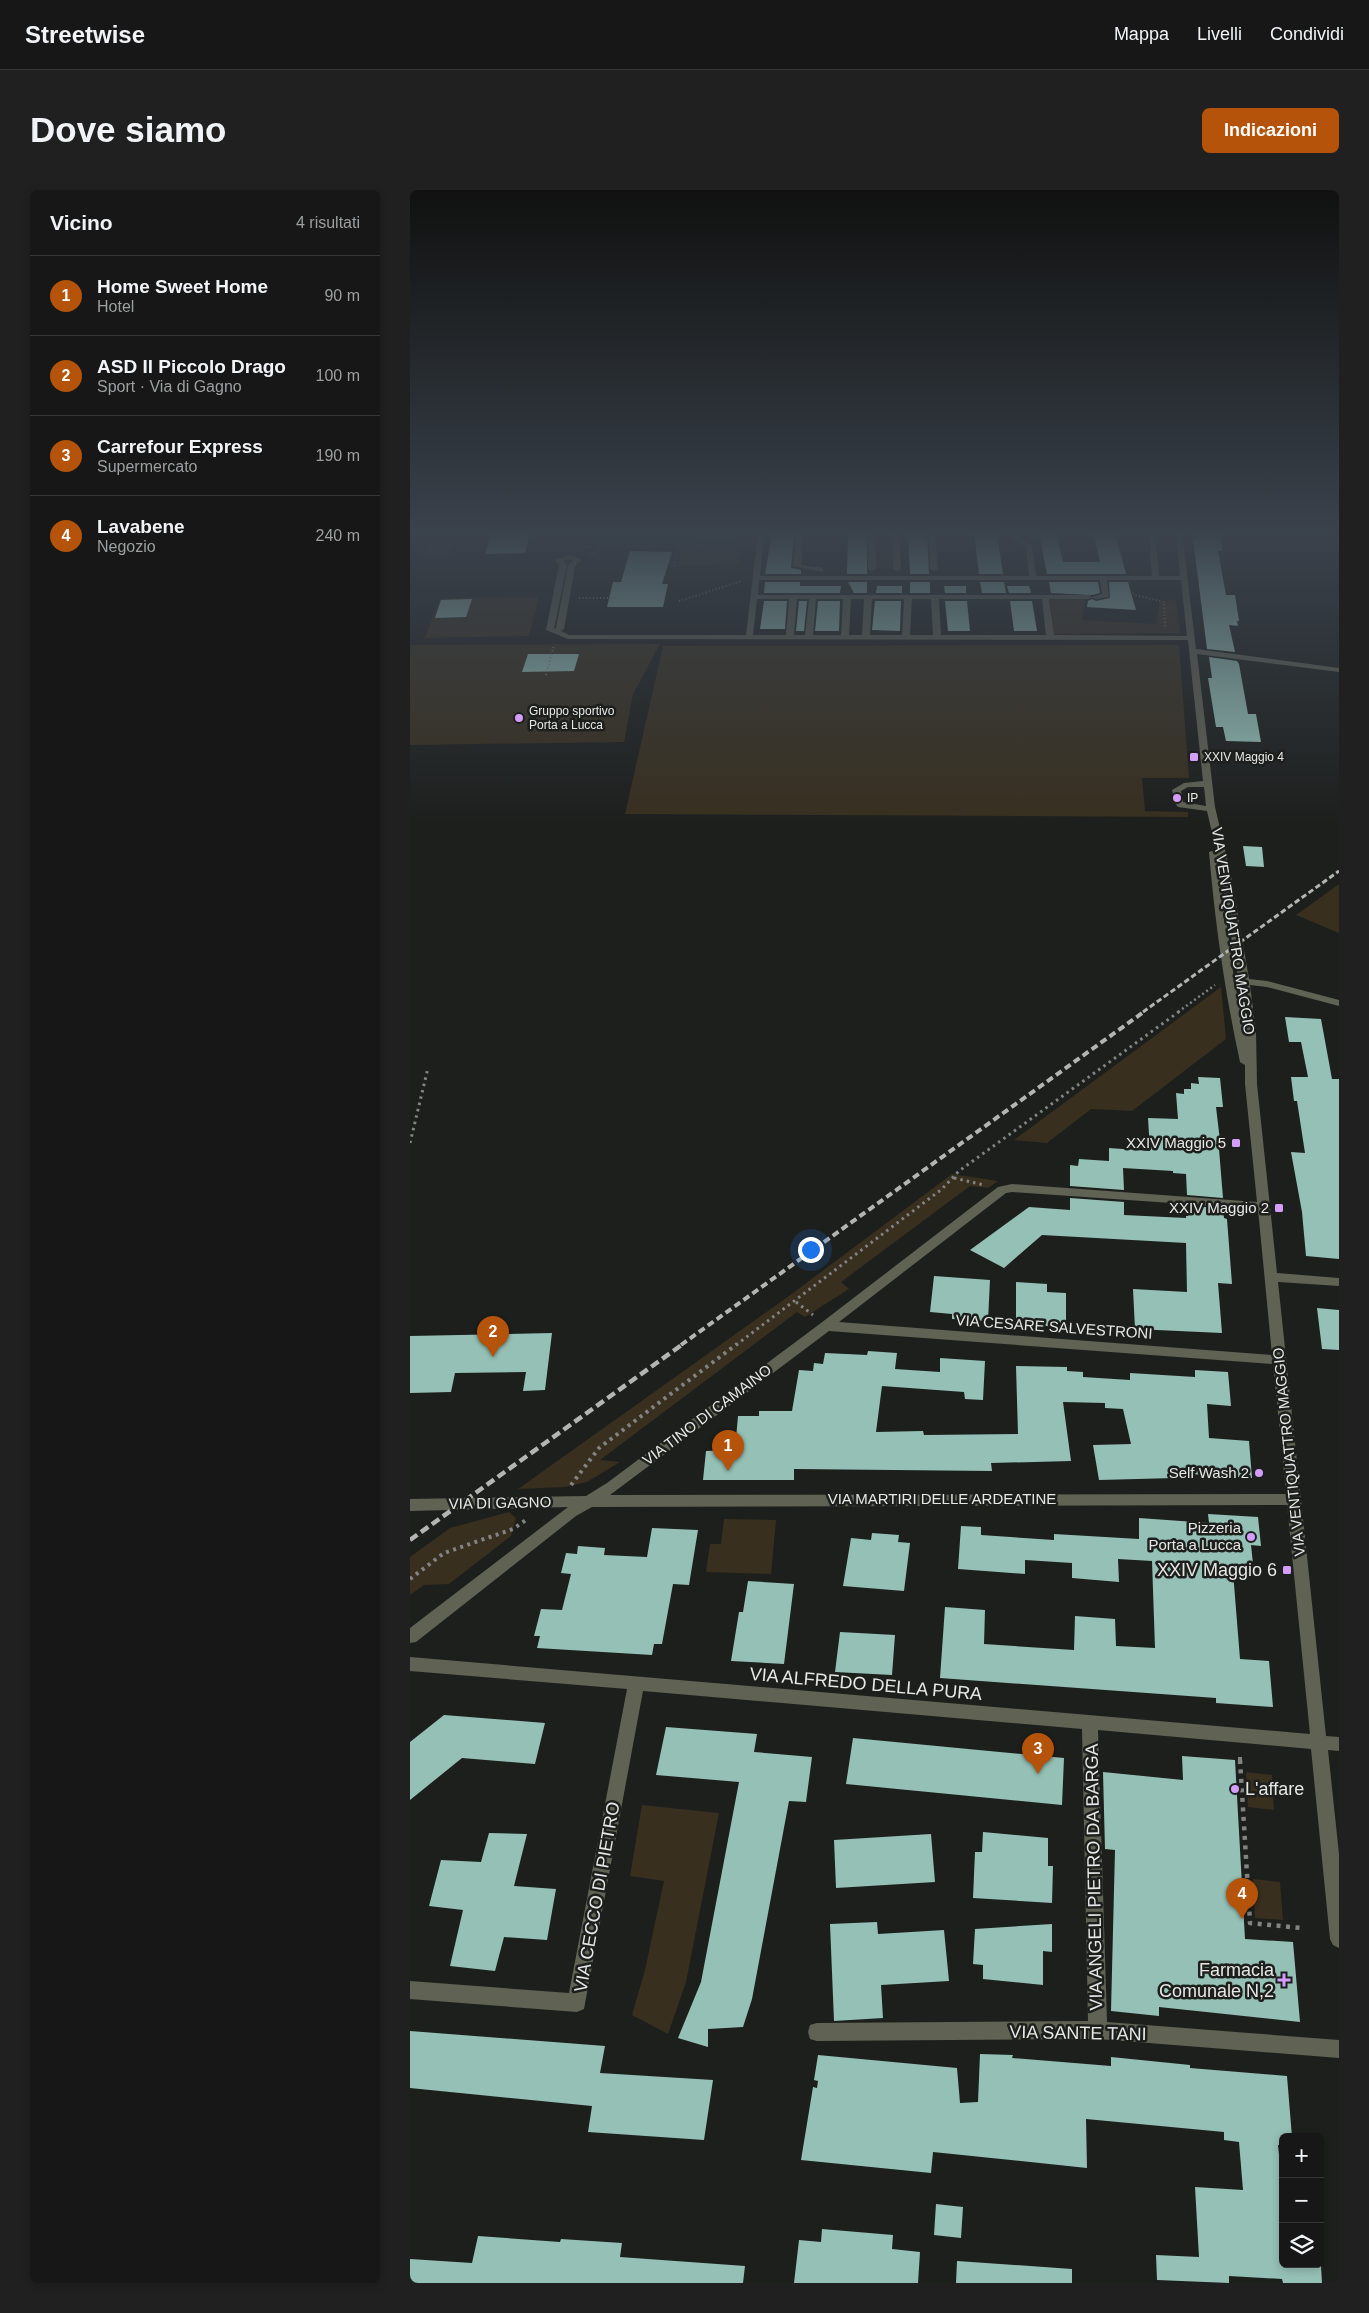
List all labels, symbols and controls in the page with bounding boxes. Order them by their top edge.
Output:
text: Streetwise [25,21,145,48]
text: Mappa [1114,24,1169,44]
text: Livelli [1197,24,1242,44]
text: Condividi [1270,24,1344,44]
button: Indicazioni [1202,108,1339,153]
text: Dove siamo [30,110,226,149]
text: Vicino [50,211,113,234]
text: 4 risultati [296,214,360,231]
text: Home Sweet Home [97,276,268,297]
text: 1 [62,287,70,304]
text: 90 m [324,287,360,304]
text: Hotel [97,298,134,315]
text: ASD Il Piccolo Drago [97,356,286,377]
text: 2 [62,367,70,384]
text: 100 m [316,367,360,384]
text: Sport · Via di Gagno [97,378,242,395]
text: Carrefour Express [97,436,263,457]
text: 3 [62,447,70,464]
text: 190 m [316,447,360,464]
text: Supermercato [97,458,198,475]
text: Lavabene [97,516,185,537]
text: 4 [62,527,70,544]
text: 240 m [316,527,360,544]
text: Negozio [97,538,156,555]
place label: Gruppo sportivo Porta a Lucca [529,704,615,732]
marker: Gruppo sportivo Porta a Lucca [513,712,525,724]
place label: XXIV Maggio 4 [1204,750,1284,764]
marker: XXIV Maggio 4 [1188,751,1200,763]
place label: IP [1187,791,1198,805]
marker: IP [1171,792,1183,804]
street label: VIA VENTIQUATTRO MAGGIO [1209,826,1258,1036]
place label: XXIV Maggio 5 [1126,1134,1226,1151]
marker: XXIV Maggio 5 [1230,1137,1242,1149]
place label: XXIV Maggio 2 [1169,1199,1269,1216]
marker: XXIV Maggio 2 [1273,1202,1285,1214]
your location [798,1237,824,1263]
street label: VIA CESARE SALVESTRONI [955,1311,1153,1342]
pin: 2 [477,1316,509,1357]
street label: VIA VENTIQUATTRO MAGGIO [1269,1347,1308,1557]
street label: VIA TINO DI CAMAINO [639,1361,774,1468]
pin: 1 [712,1430,744,1471]
place label: Self Wash 2 [1169,1464,1249,1481]
marker: Self Wash 2 [1253,1467,1265,1479]
street label: VIA MARTIRI DELLE ARDEATINE [828,1490,1056,1507]
street label: VIA DI GAGNO [449,1493,551,1512]
place label: Pizzeria Porta a Lucca [1148,1519,1242,1553]
marker: Pizzeria Porta a Lucca [1245,1531,1257,1543]
place label: XXIV Maggio 6 [1157,1560,1277,1580]
marker: XXIV Maggio 6 [1281,1564,1293,1576]
street label: VIA ALFREDO DELLA PURA [749,1664,983,1704]
pin: 3 [1022,1733,1054,1774]
street label: VIA ANGELI PIETRO DA BARGA [1082,1743,1106,2011]
place label: L'affare [1245,1779,1304,1799]
marker: L'affare [1229,1783,1241,1795]
street label: VIA CECCO DI PIETRO [570,1800,624,1994]
pin: 4 [1226,1878,1258,1919]
place label: Farmacia Comunale N,2 [1159,1960,1275,2001]
marker: Farmacia Comunale N,2 [1278,1974,1290,1986]
street label: VIA SANTE TANI [1009,2022,1147,2044]
map controls [1279,2133,1324,2268]
button: + [1279,2133,1324,2178]
button: − [1279,2178,1324,2223]
button: layers [1279,2223,1324,2268]

